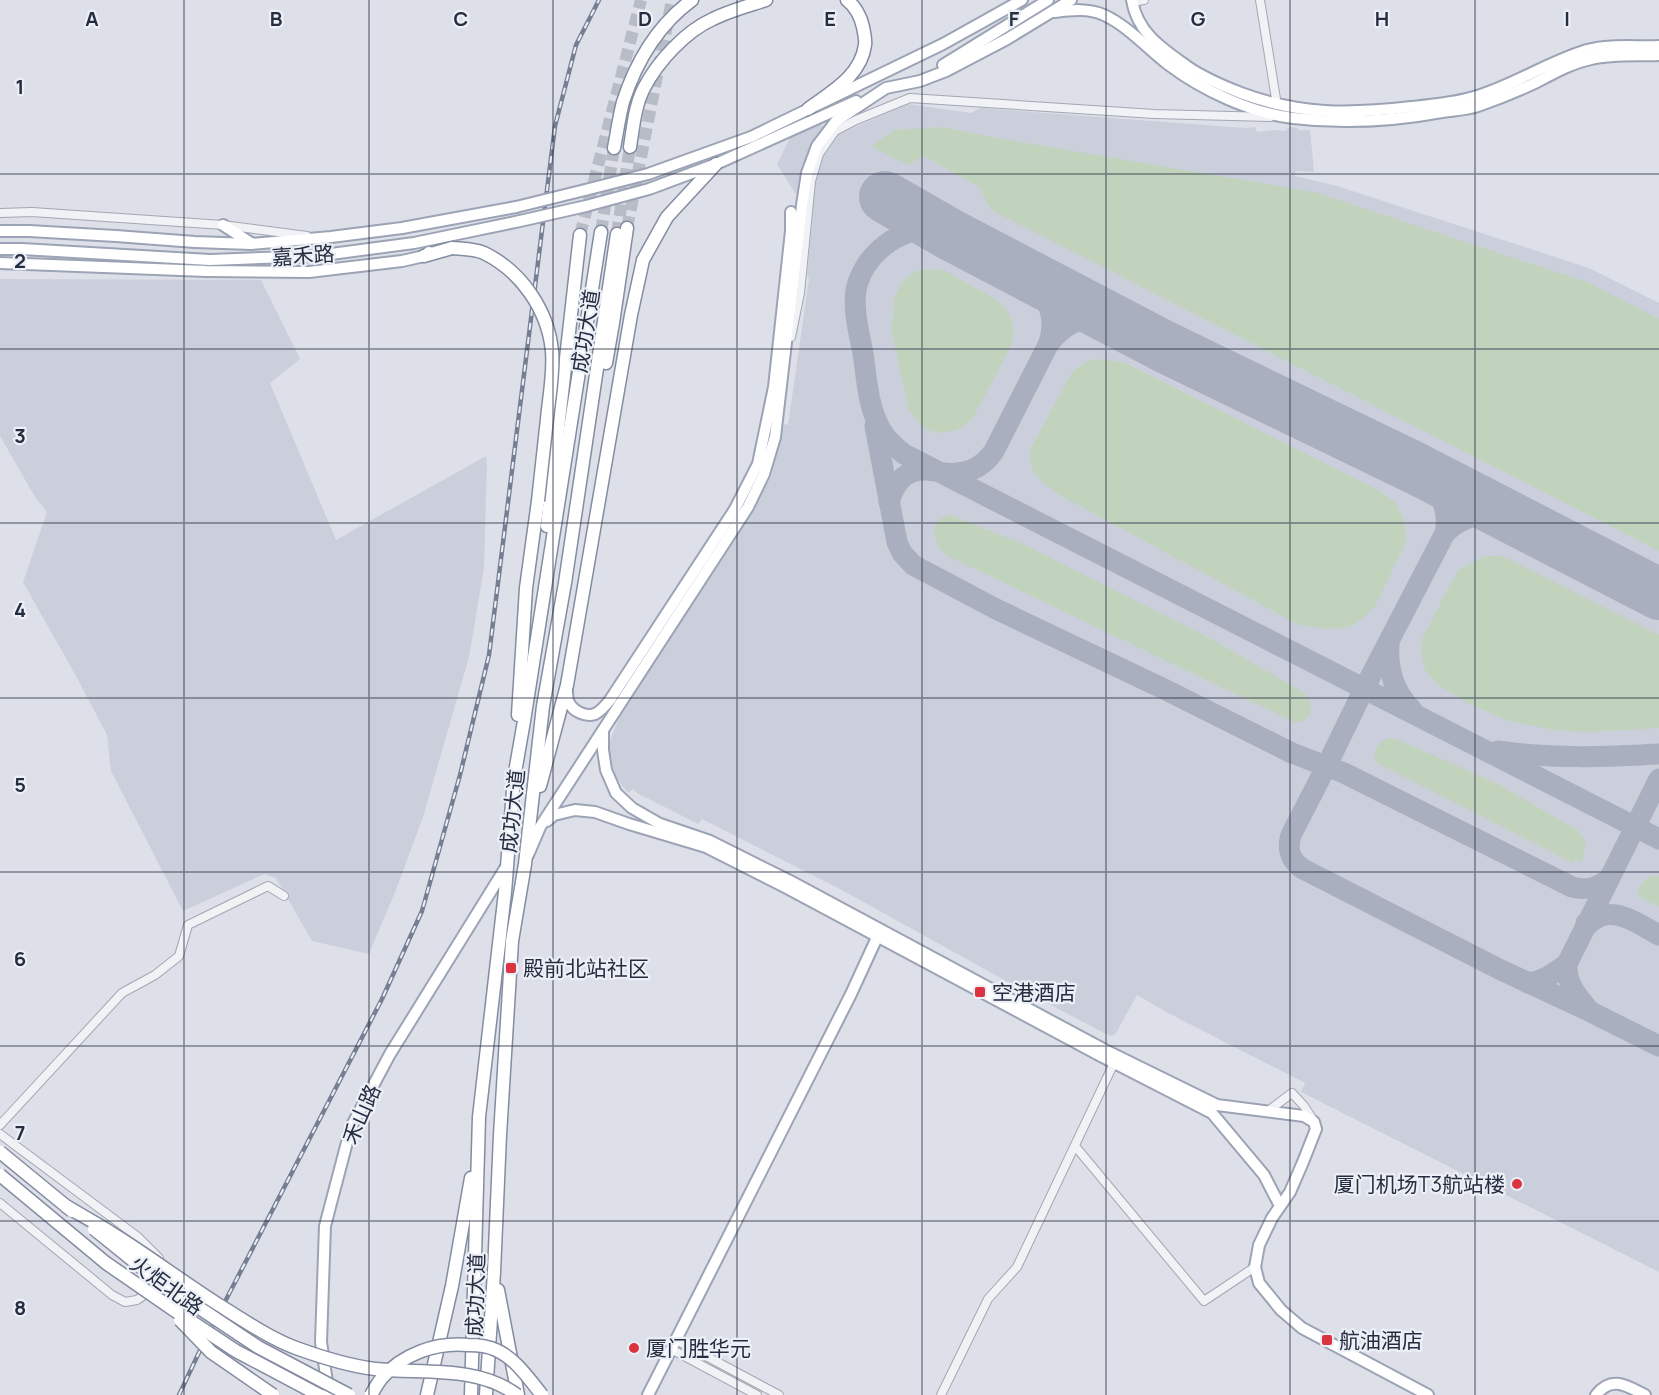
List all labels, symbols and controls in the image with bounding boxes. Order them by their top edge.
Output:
text: A [85,5,99,32]
text: B [270,5,283,32]
text: C [454,5,468,32]
text: D [638,5,652,32]
text: E [824,5,836,32]
text: F [1009,5,1020,32]
text: G [1191,5,1206,32]
text: H [1375,5,1389,32]
text: I [1564,5,1570,32]
text: 1 [16,73,24,100]
street label: 嘉禾路 [271,239,335,271]
text: 2 [14,247,26,274]
street label: 成功大道 [565,287,605,375]
text: 3 [14,422,26,449]
text: 4 [14,596,26,623]
street label: 成功大道 [494,768,530,854]
text: 5 [14,771,26,798]
text: 6 [14,945,26,972]
place label: 殿前北站社区 [523,954,649,982]
marker: 殿前北站社区 [504,961,518,975]
place label: 空港酒店 [992,978,1076,1006]
marker: 空港酒店 [973,985,987,999]
street label: 禾山路 [335,1080,387,1148]
text: 7 [15,1119,25,1146]
place label: 厦门机场T3航站楼 [1334,1170,1505,1198]
marker: 厦门机场T3航站楼 [1510,1177,1524,1191]
street label: 火炬北路 [125,1249,209,1321]
street label: 成功大道 [460,1253,490,1337]
text: 8 [14,1294,26,1321]
place label: 航油酒店 [1339,1326,1423,1354]
marker: 航油酒店 [1320,1333,1334,1347]
place label: 厦门胜华元 [646,1334,751,1362]
marker: 厦门胜华元 [627,1341,641,1355]

